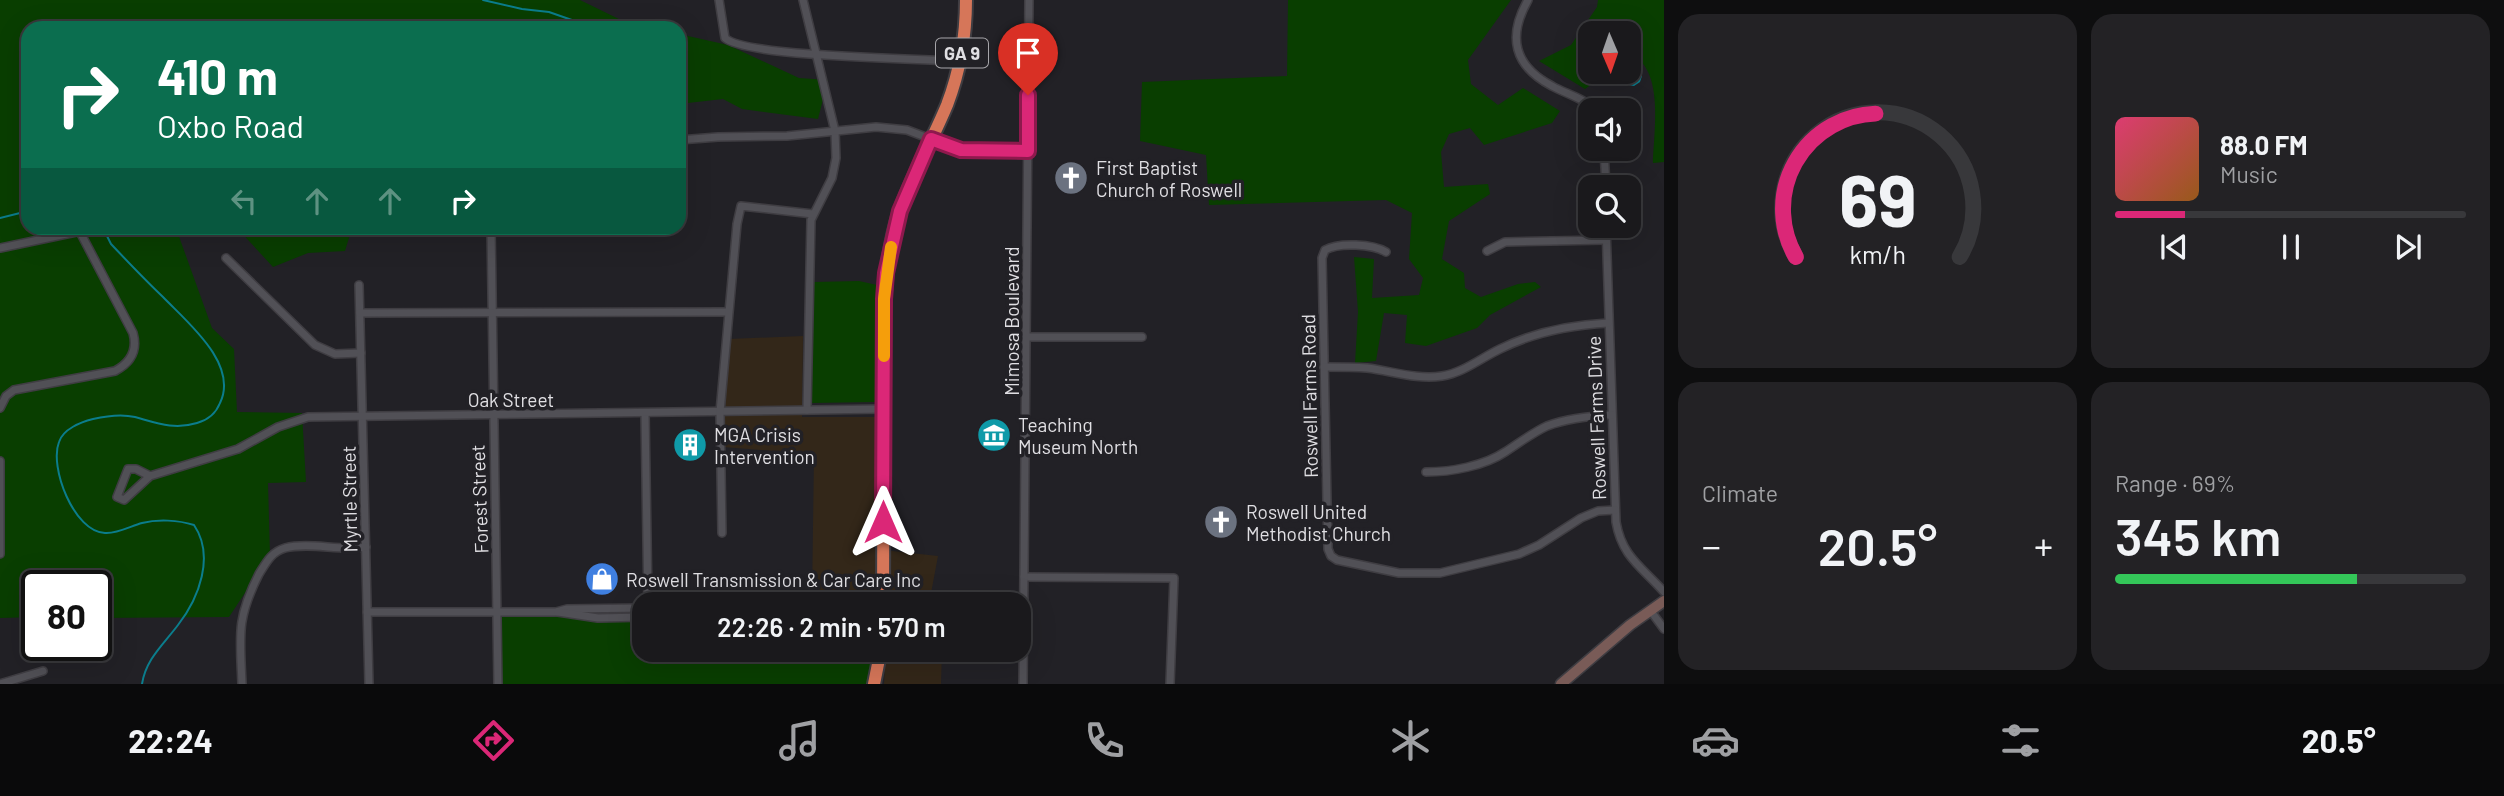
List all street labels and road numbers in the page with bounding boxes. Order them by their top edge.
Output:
road number: GA 9 [936,38,988,68]
street label: Mimosa Boulevard [1000,246,1023,396]
street label: Roswell Farms Road [1296,314,1322,478]
street label: Roswell Farms Drive [1582,335,1610,501]
street label: Oak Street [468,388,554,411]
street label: Forest Street [466,444,492,554]
street label: Myrtle Street [337,446,361,552]

